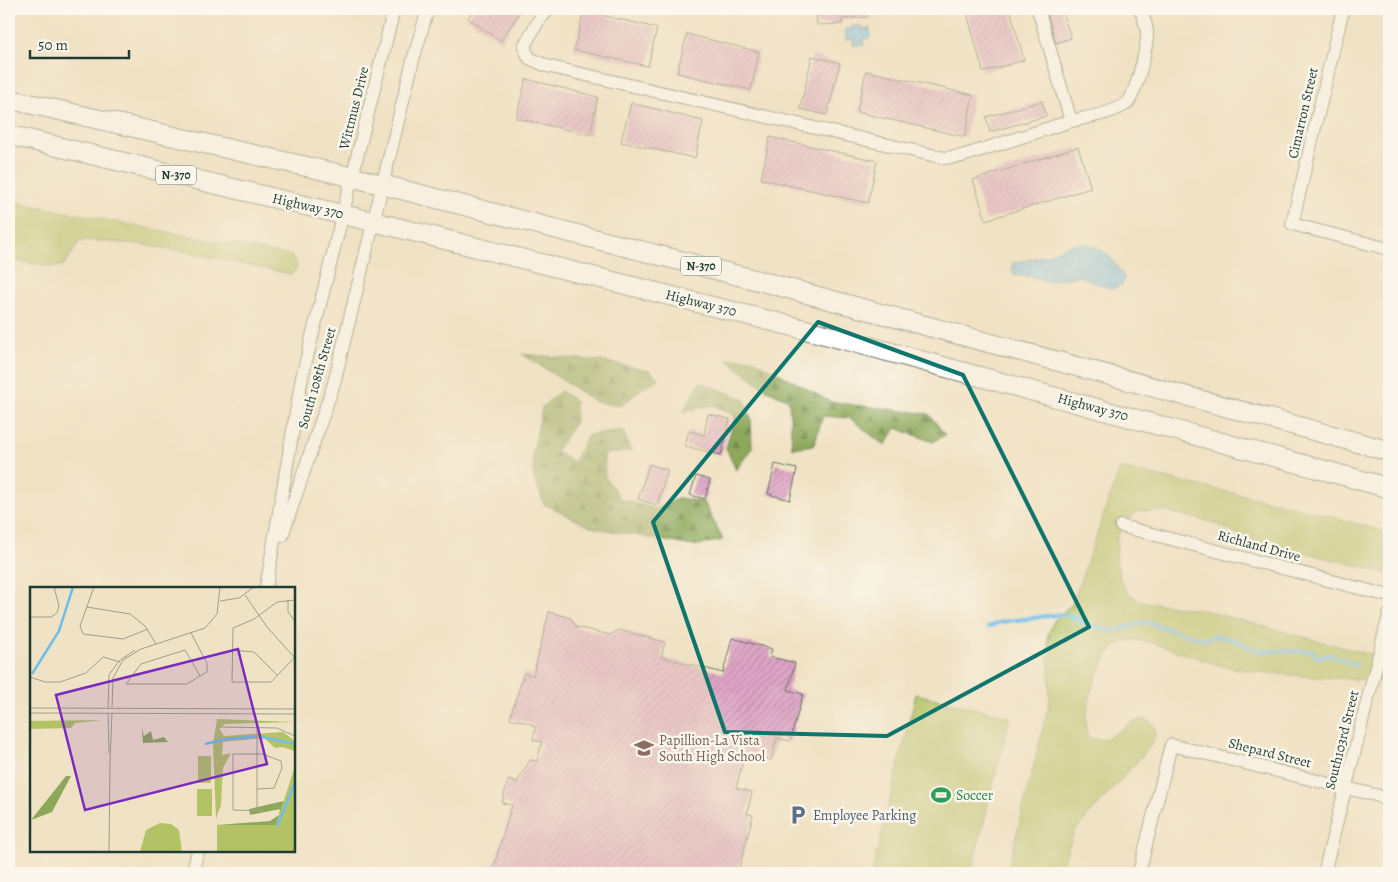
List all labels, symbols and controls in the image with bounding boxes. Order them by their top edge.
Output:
scale bar [30,28,129,60]
text: 50 m [38,35,68,55]
street label: Wittmus Drive [334,65,373,152]
street label: Cimarron Street [1283,65,1323,160]
road number: N-370 [156,166,196,184]
street label: Highway 370 [270,189,346,223]
road number: N-370 [681,256,721,276]
street label: Highway 370 [663,285,739,321]
street label: South 108th Street [293,325,341,431]
street label: Highway 370 [1055,388,1131,426]
street label: Richland Drive [1215,526,1303,566]
inset map [30,587,295,852]
street label: South103rd Street [1320,688,1364,792]
place label: Papillion-La Vista South High School [659,731,766,766]
street label: Shepard Street [1227,734,1314,773]
school or university icon: Papillion-La Vista South High School [633,737,655,759]
sports icon: Soccer [930,784,952,806]
place label: Soccer [956,786,994,805]
parking icon: Employee Parking [787,804,809,826]
place label: Employee Parking [813,806,916,825]

